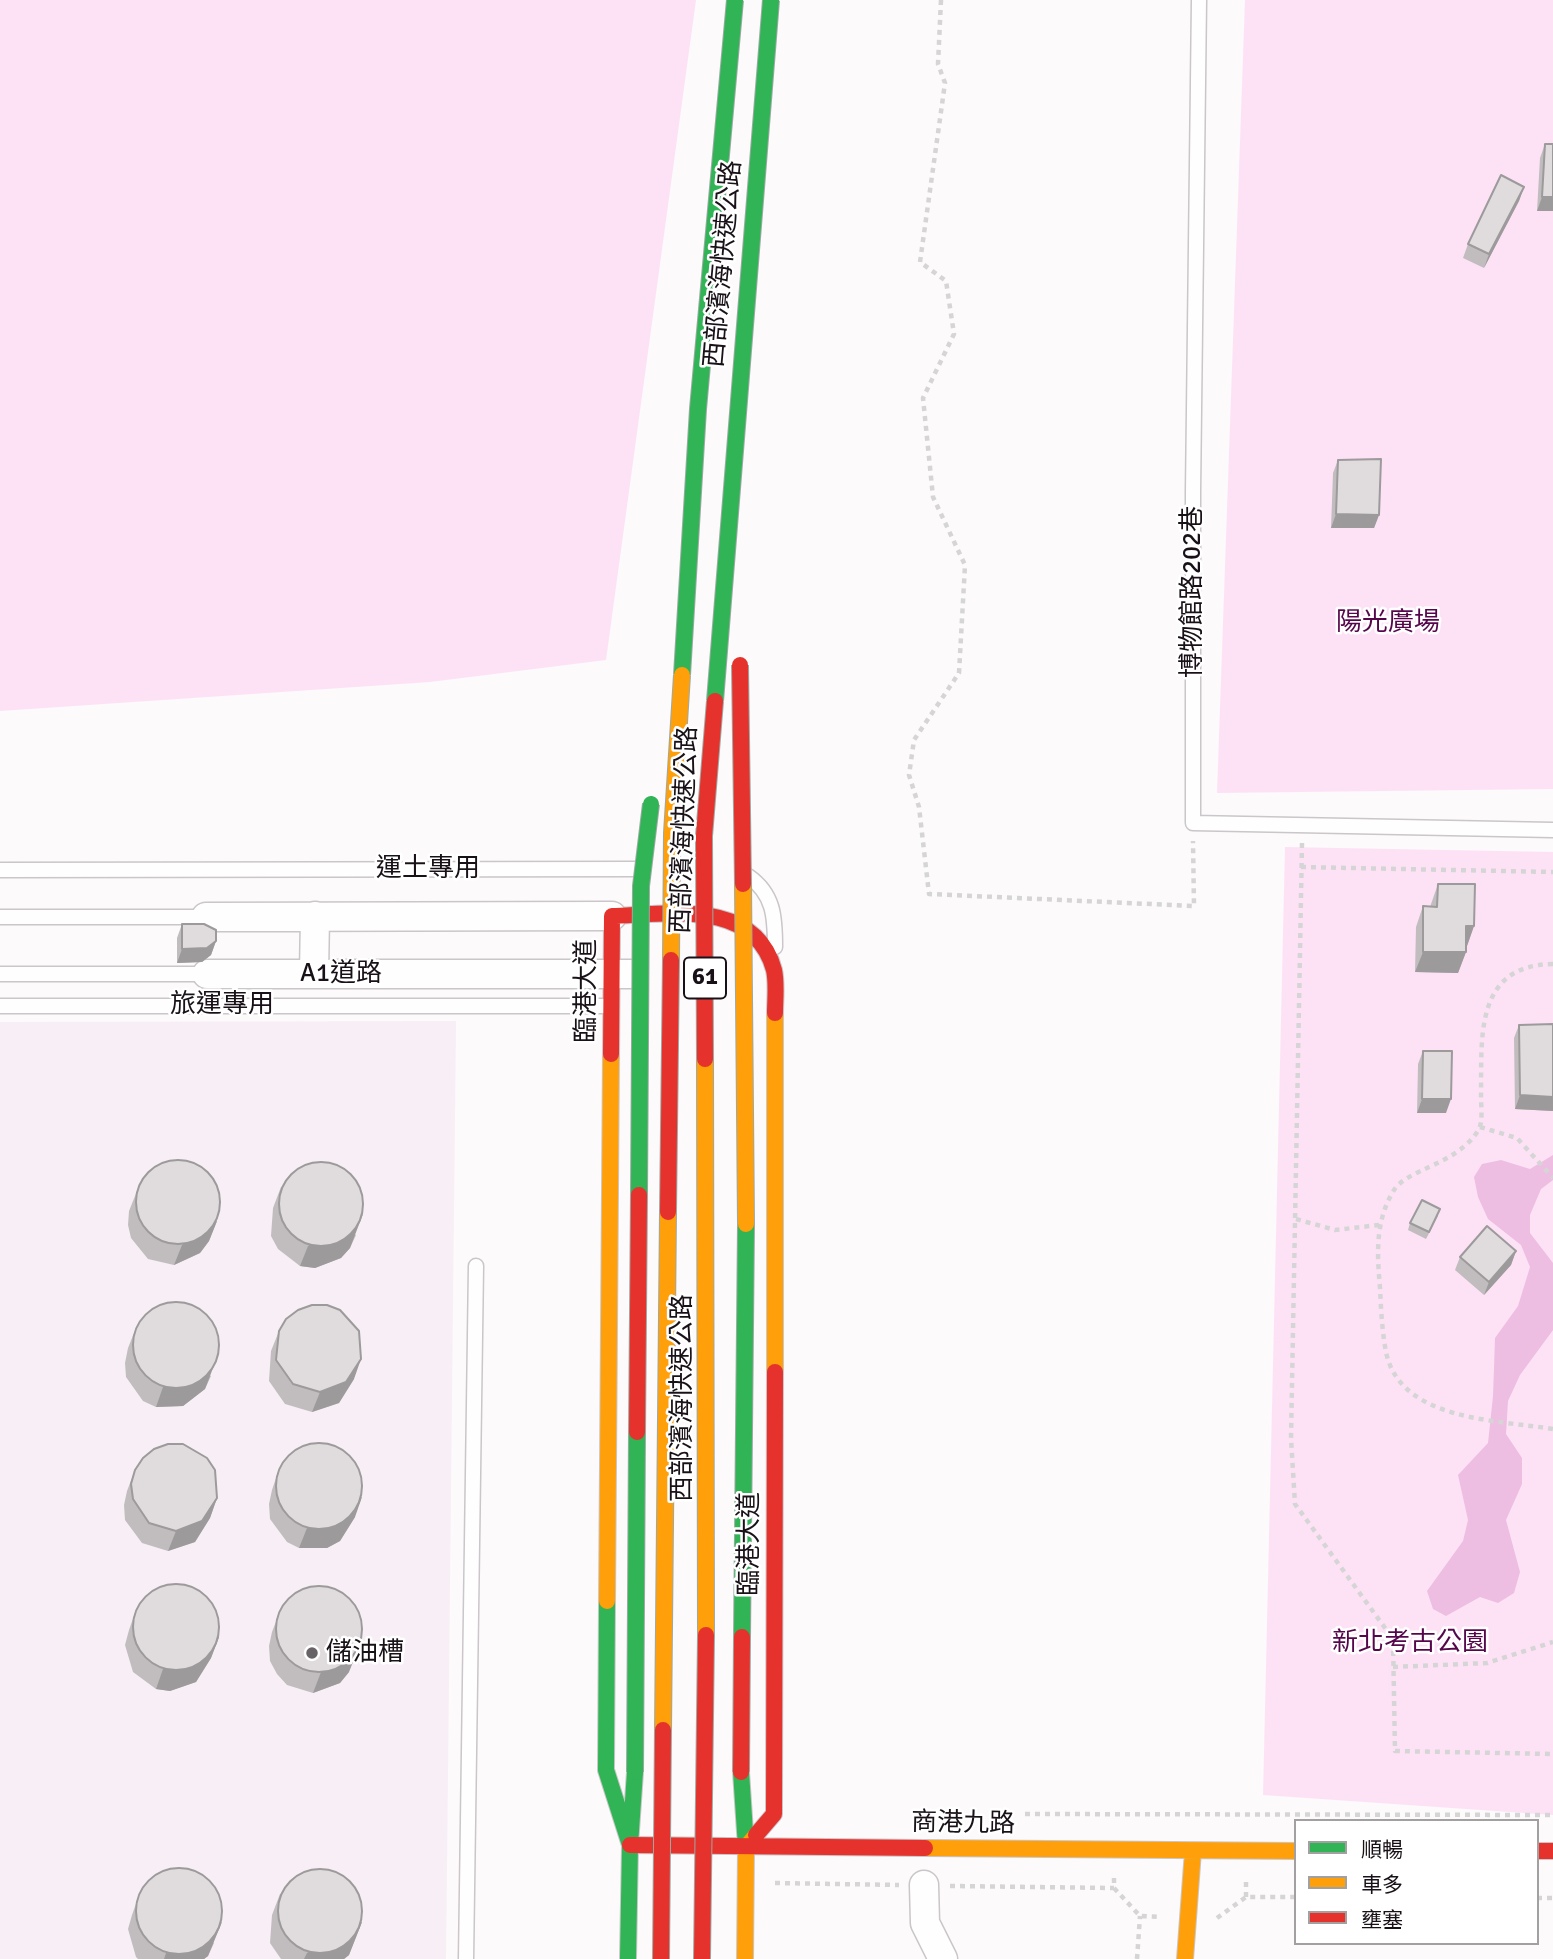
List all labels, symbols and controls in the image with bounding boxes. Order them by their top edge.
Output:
street label: 西部濱海快速公路 [699,159,749,369]
street label: 博物館路202巷 [1177,506,1209,678]
park label: 陽光廣場 [1336,607,1440,639]
street label: 西部濱海快速公路 [666,726,704,934]
street label: 運土專用 [376,853,480,885]
street label: 臨港大道 [571,939,603,1043]
street label: A1道路 [300,958,382,990]
road number: 61 [684,958,726,998]
street label: 旅運專用 [170,989,274,1021]
street label: 西部濱海快速公路 [667,1294,699,1502]
street label: 臨港大道 [734,1492,766,1596]
park label: 新北考古公園 [1332,1627,1488,1659]
place label: 儲油槽 [326,1637,404,1669]
marker: 儲油槽 [304,1645,320,1661]
street label: 商港九路 [911,1807,1015,1841]
legend [1294,1819,1539,1945]
text: 順暢 [1361,1837,1403,1863]
text: 車多 [1361,1872,1403,1898]
text: 壅塞 [1361,1907,1403,1933]

